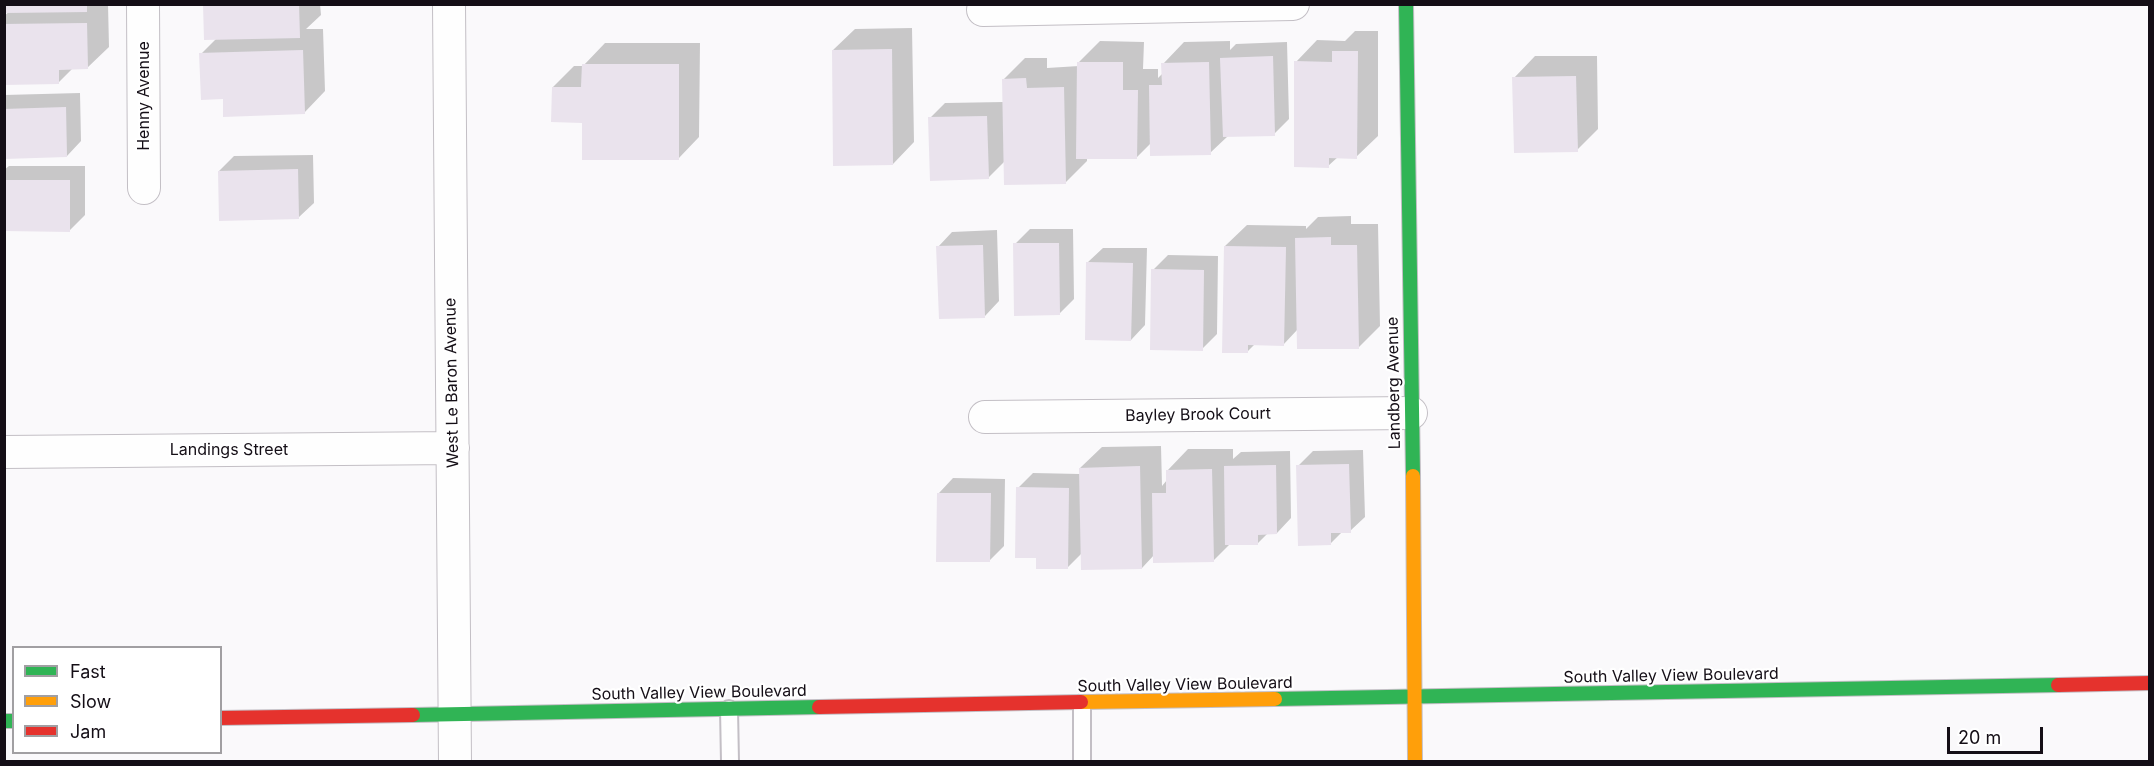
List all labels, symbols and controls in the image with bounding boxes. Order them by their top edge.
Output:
street label: Henny Avenue [134,41,154,151]
street label: West Le Baron Avenue [441,298,463,468]
street label: Landberg Avenue [1383,317,1405,449]
street label: Bayley Brook Court [1125,404,1271,426]
street label: Landings Street [170,440,288,460]
legend [12,646,222,754]
text: Fast [70,661,106,682]
street label: South Valley View Boulevard [1563,665,1779,687]
street label: South Valley View Boulevard [1077,674,1293,696]
street label: South Valley View Boulevard [591,682,807,704]
text: Slow [70,691,111,712]
scale bar [1950,715,2046,753]
text: Jam [70,721,106,742]
text: 20 m [1958,727,2001,748]

